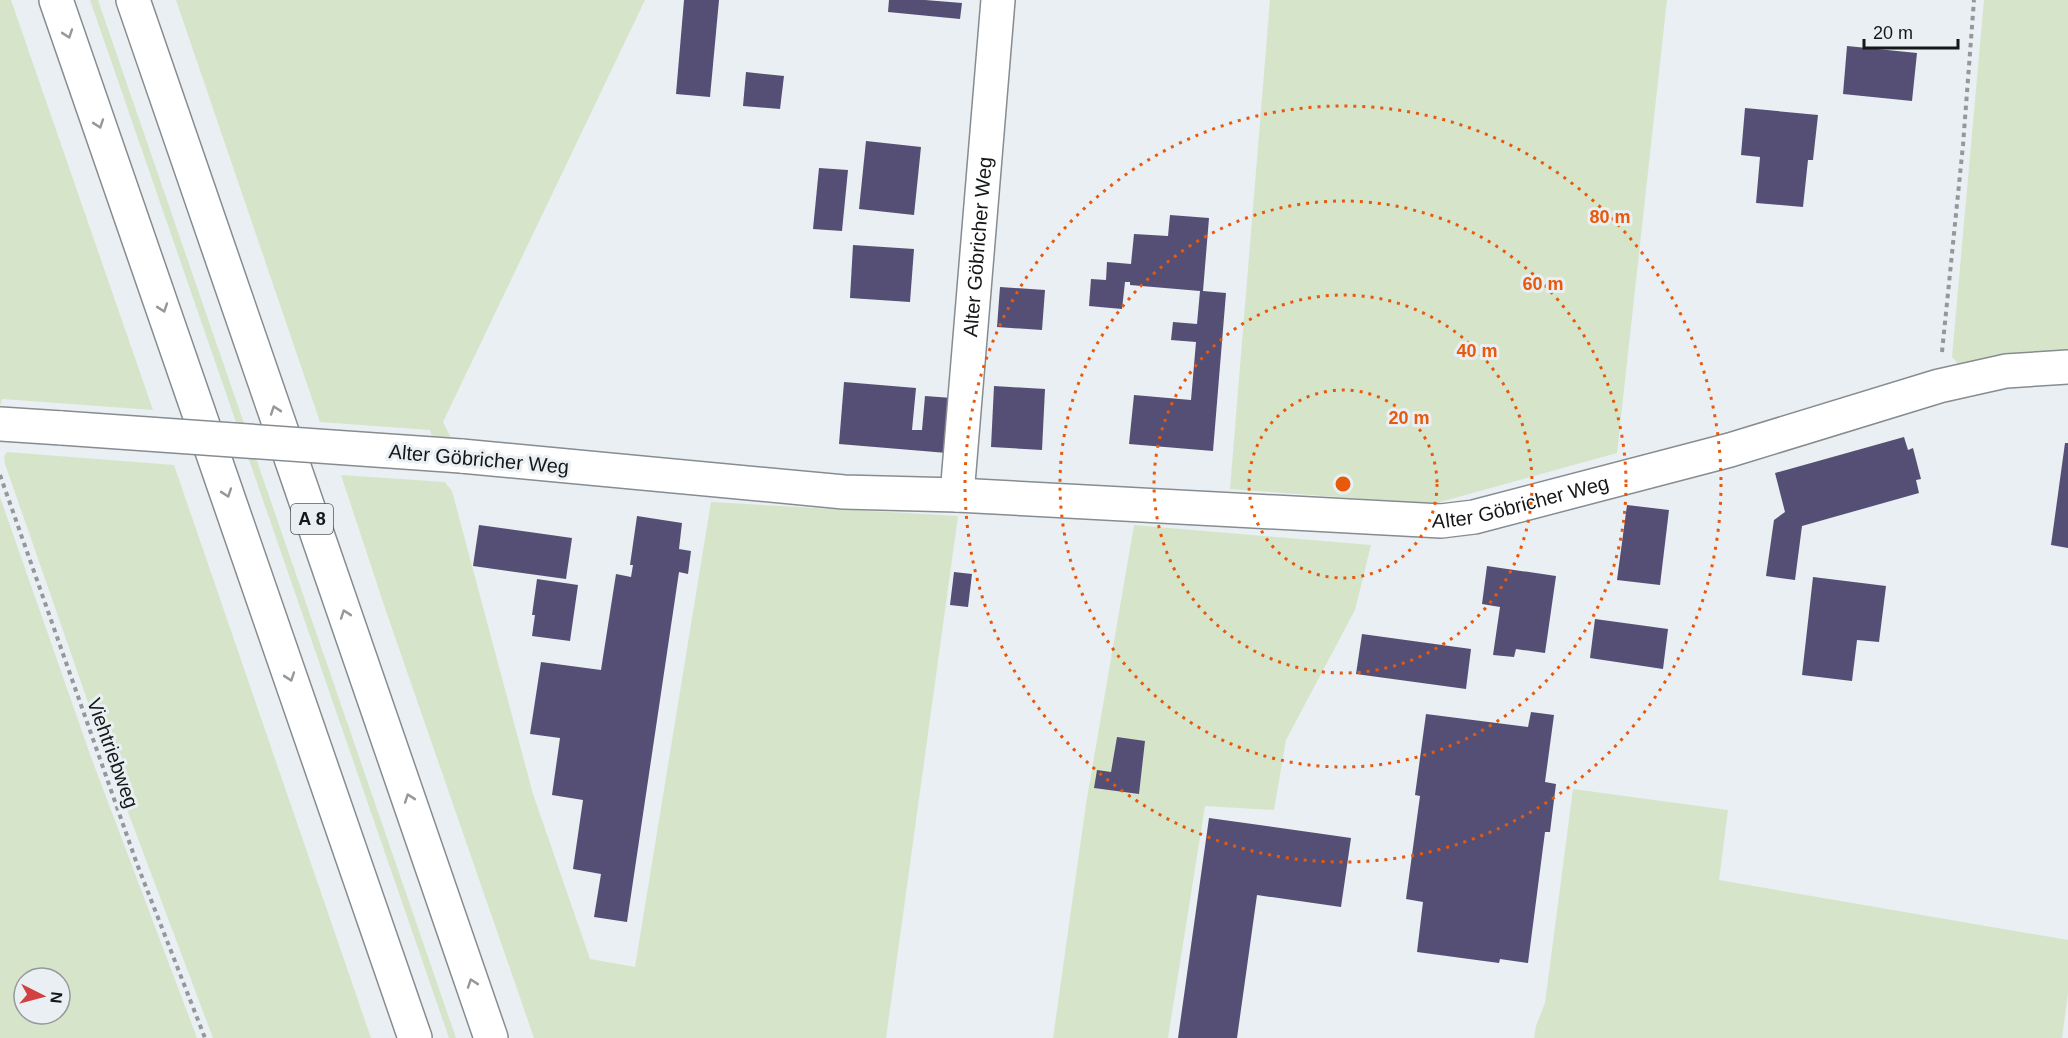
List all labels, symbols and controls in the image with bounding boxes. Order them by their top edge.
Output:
scale bar [1864,12,1958,50]
text: 20 m [1873,23,1913,43]
one-way arrow [61,29,74,39]
one-way arrow [92,118,105,129]
street label: Alter Göbricher Weg [959,156,996,338]
text: 80 m [1589,207,1631,227]
text: 60 m [1522,274,1564,294]
one-way arrow [155,303,168,313]
text: 40 m [1456,341,1498,361]
one-way arrow [269,405,282,416]
text: 20 m [1388,408,1430,428]
street label: Alter Göbricher Weg [388,440,570,478]
street label: Alter Göbricher Weg [1432,471,1611,532]
centre of rings [1333,474,1353,494]
one-way arrow [219,487,232,498]
road number: A 8 [291,504,333,534]
one-way arrow [340,609,352,620]
one-way arrow [282,671,295,682]
street label: Viehtriebweg [83,695,143,811]
one-way arrow [403,793,416,804]
north arrow [12,966,72,1026]
one-way arrow [467,978,480,989]
text: N [47,991,65,1004]

